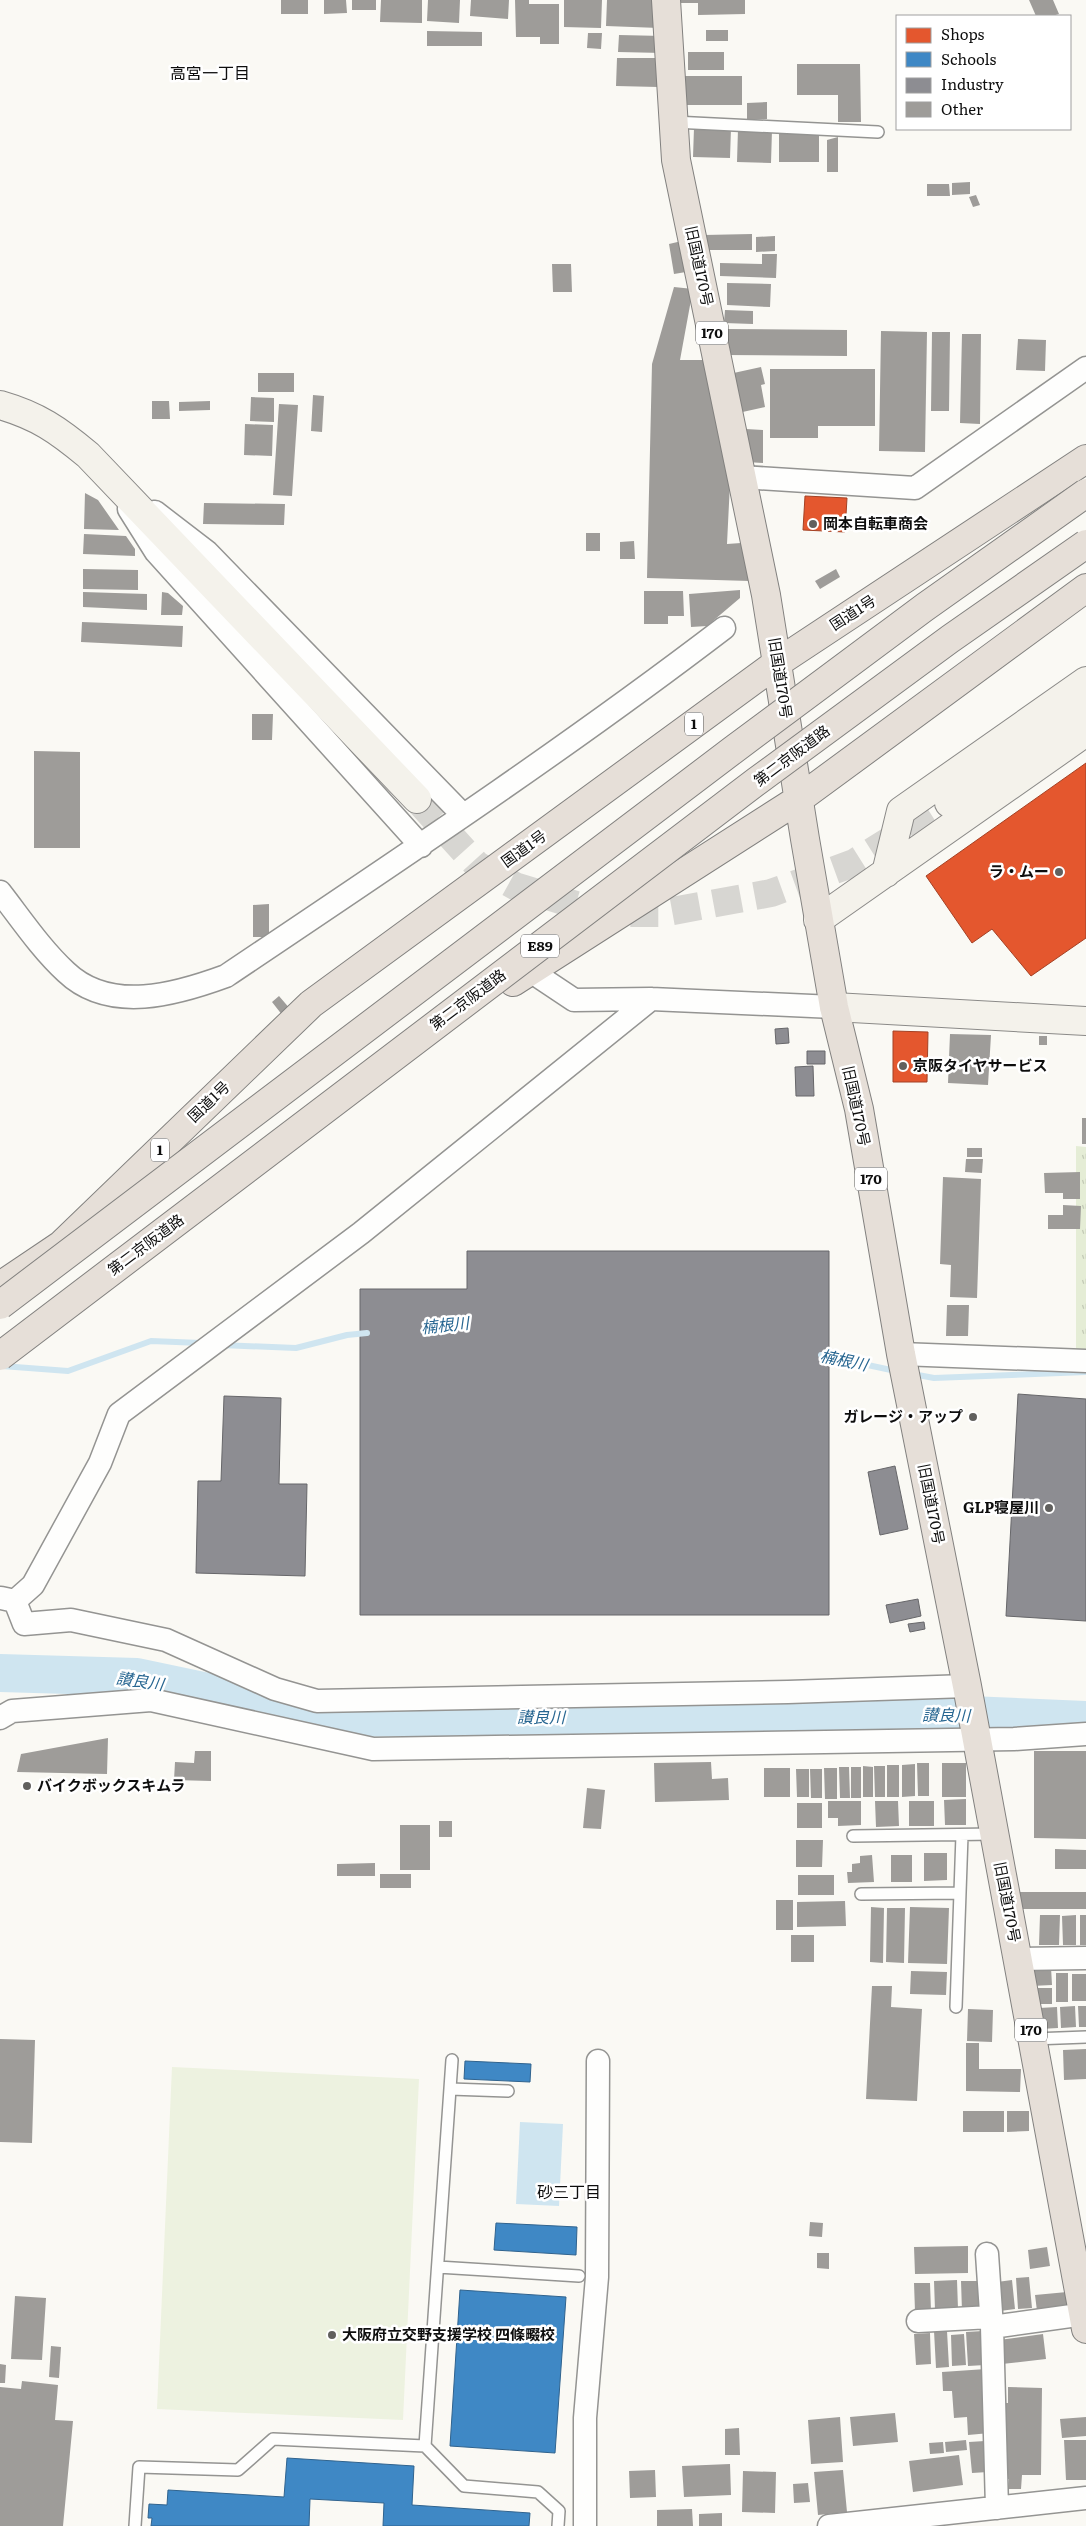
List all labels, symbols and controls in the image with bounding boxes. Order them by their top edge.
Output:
legend [896,15,1071,130]
text: Shops [941,22,984,45]
text: Schools [941,47,997,70]
district label: 高宮一丁目 [170,60,250,84]
text: Industry [941,72,1004,95]
text: Other [941,97,983,120]
street label: 旧国道170号 [681,223,720,308]
road number: 170 [696,322,728,344]
place label: 岡本自転車商会 [823,511,928,534]
marker: 岡本自転車商会 [807,518,819,530]
street label: 国道1号 [824,588,880,635]
street label: 旧国道170号 [764,636,799,720]
road number: 1 [685,712,703,736]
street label: 第二京阪道路 [748,719,834,791]
street label: 国道1号 [496,823,551,872]
place label: ラ・ムー [989,859,1049,882]
marker: ラ・ムー [1053,866,1065,878]
road number: E89 [521,934,559,958]
street label: 第二京阪道路 [424,963,510,1035]
place label: 京阪タイヤサービス [913,1053,1048,1076]
marker: 京阪タイヤサービス [897,1060,909,1072]
street label: 旧国道170号 [838,1063,877,1148]
street label: 国道1号 [182,1075,234,1127]
road number: 1 [151,1138,169,1162]
road number: 170 [855,1168,887,1190]
street label: 第二京阪道路 [102,1208,188,1280]
water label: 楠根川 [420,1309,472,1338]
water label: 楠根川 [818,1342,872,1376]
place label: ガレージ・アップ [843,1404,963,1427]
marker: ガレージ・アップ [967,1411,979,1423]
street label: 旧国道170号 [913,1461,952,1546]
place label: GLP寝屋川 [963,1495,1039,1518]
marker: GLP寝屋川 [1043,1502,1055,1514]
water label: 讃良川 [115,1665,168,1696]
water label: 讃良川 [922,1702,972,1726]
water label: 讃良川 [517,1704,567,1728]
place label: バイクボックスキムラ [37,1773,186,1796]
marker: バイクボックスキムラ [21,1780,33,1792]
street label: 旧国道170号 [989,1859,1028,1944]
road number: 170 [1015,2018,1047,2042]
district label: 砂三丁目 [537,2179,601,2203]
place label: 大阪府立交野支援学校 四條畷校 [342,2322,555,2345]
marker: 大阪府立交野支援学校 四條畷校 [326,2329,338,2341]

